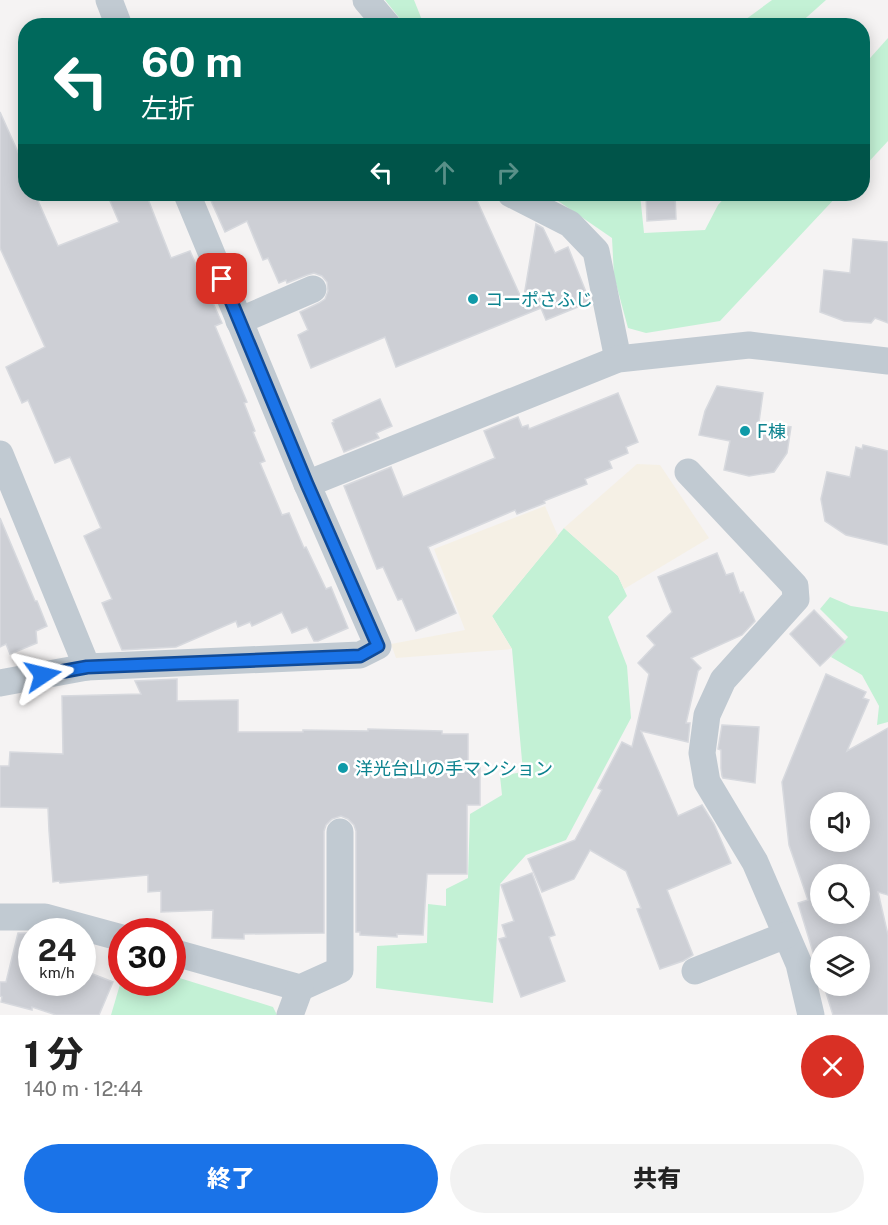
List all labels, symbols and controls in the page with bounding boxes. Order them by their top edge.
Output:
text: 60 m [141,37,243,86]
icon: left [42,42,120,120]
text: 左折 [141,92,195,124]
icon: left [365,156,398,189]
icon: ahead [428,156,461,189]
icon: right [491,156,524,189]
pin [196,253,247,304]
icon: arrive [205,262,238,295]
place label: コーポさふじ [485,289,593,310]
marker: コーポさふじ [466,292,480,306]
place label: F棟 [757,421,786,442]
marker: F棟 [738,424,752,438]
position arrow [11,643,75,707]
place label: 洋光台山の手マンション [355,758,553,779]
marker: 洋光台山の手マンション [336,761,350,775]
map controls [810,792,870,996]
button: sound [810,792,870,852]
button: search [810,864,870,924]
speed limit sign: 30 [108,918,186,996]
text: 24 [38,932,76,968]
button: layers [810,936,870,996]
text: km/h [39,964,75,981]
text: 1 分 [24,1033,84,1075]
button: close [801,1035,864,1098]
text: 140 m · 12:44 [24,1077,143,1101]
button: 終了 [24,1144,438,1213]
button: 共有 [450,1144,864,1213]

